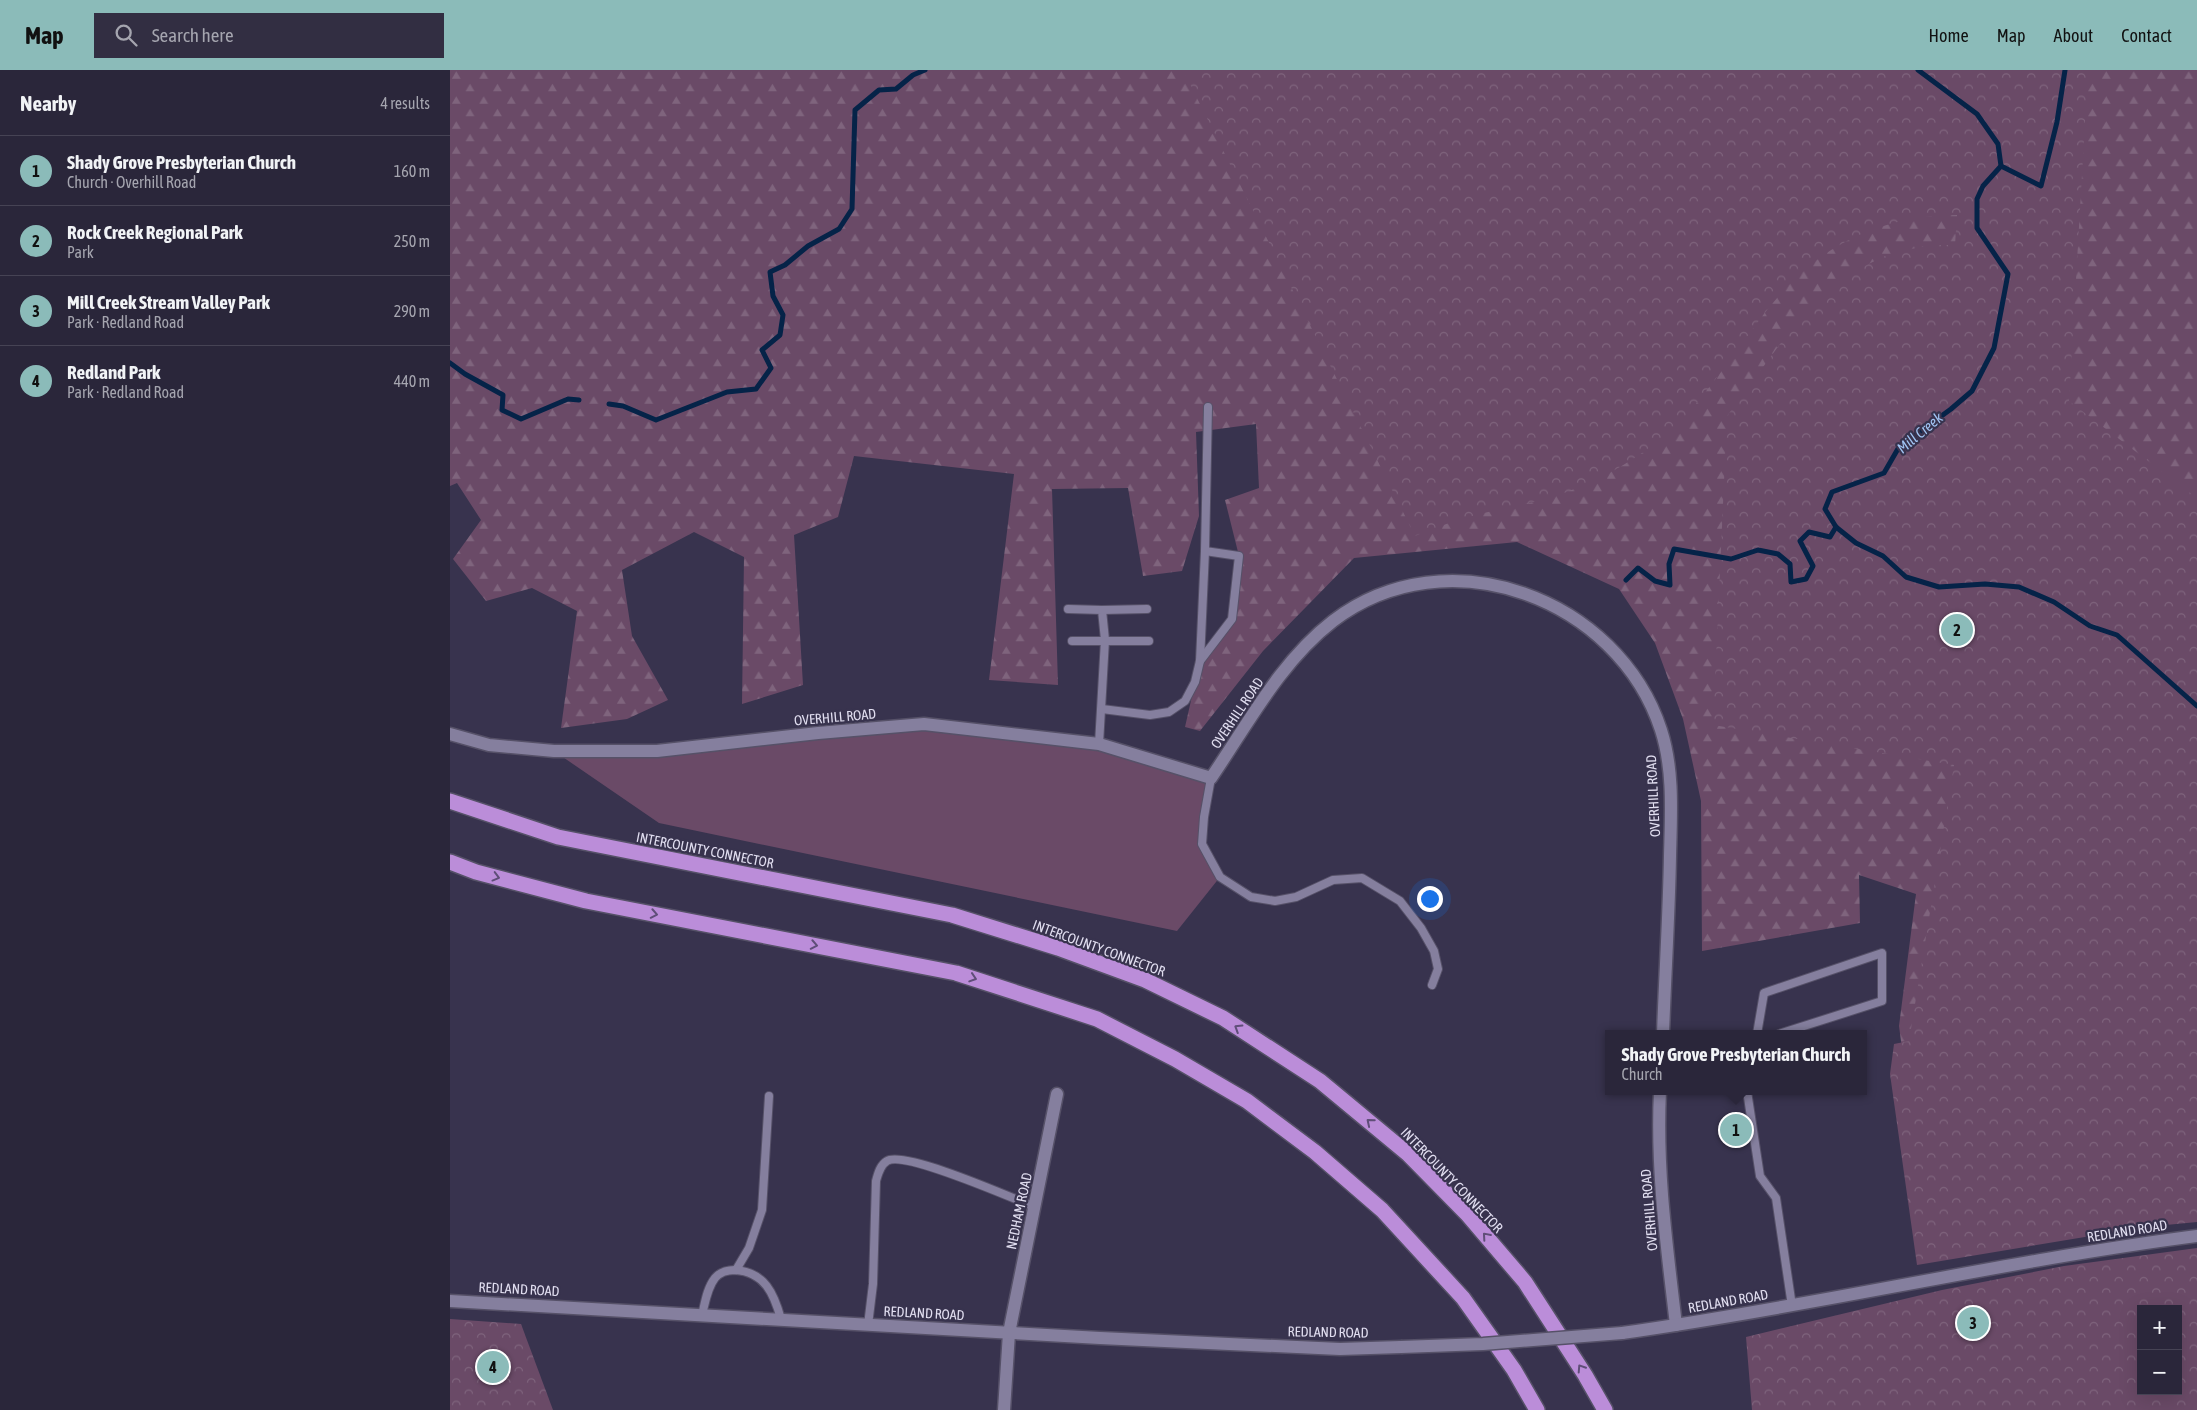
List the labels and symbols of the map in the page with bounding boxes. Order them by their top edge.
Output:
water label: Mill Creek [1893,408,1946,457]
pin: 2 [1941,611,1973,649]
street label: OVERHILL ROAD [1207,674,1267,751]
street label: OVERHILL ROAD [793,705,877,729]
street label: OVERHILL ROAD [1643,754,1663,837]
street label: INTERCOUNTY CONNECTOR [635,829,775,871]
one-way arrow [492,871,501,882]
your location [1417,886,1443,912]
one-way arrow [650,908,659,918]
street label: INTERCOUNTY CONNECTOR [1031,917,1167,979]
one-way arrow [810,939,818,949]
one-way arrow [968,972,977,982]
one-way arrow [1235,1025,1244,1035]
pin: 1 [1720,1111,1752,1149]
one-way arrow [1367,1119,1376,1128]
street label: INTERCOUNTY CONNECTOR [1398,1124,1506,1236]
street label: OVERHILL ROAD [1637,1168,1661,1252]
street label: NEDHAM ROAD [1003,1171,1035,1251]
street label: REDLAND ROAD [2086,1217,2168,1245]
one-way arrow [1483,1233,1492,1242]
street label: REDLAND ROAD [478,1279,560,1299]
street label: REDLAND ROAD [1687,1286,1769,1316]
street label: REDLAND ROAD [883,1303,965,1323]
pin: 3 [1957,1304,1989,1342]
street label: REDLAND ROAD [1287,1323,1369,1341]
pin: 4 [477,1348,509,1386]
one-way arrow [1578,1364,1587,1373]

